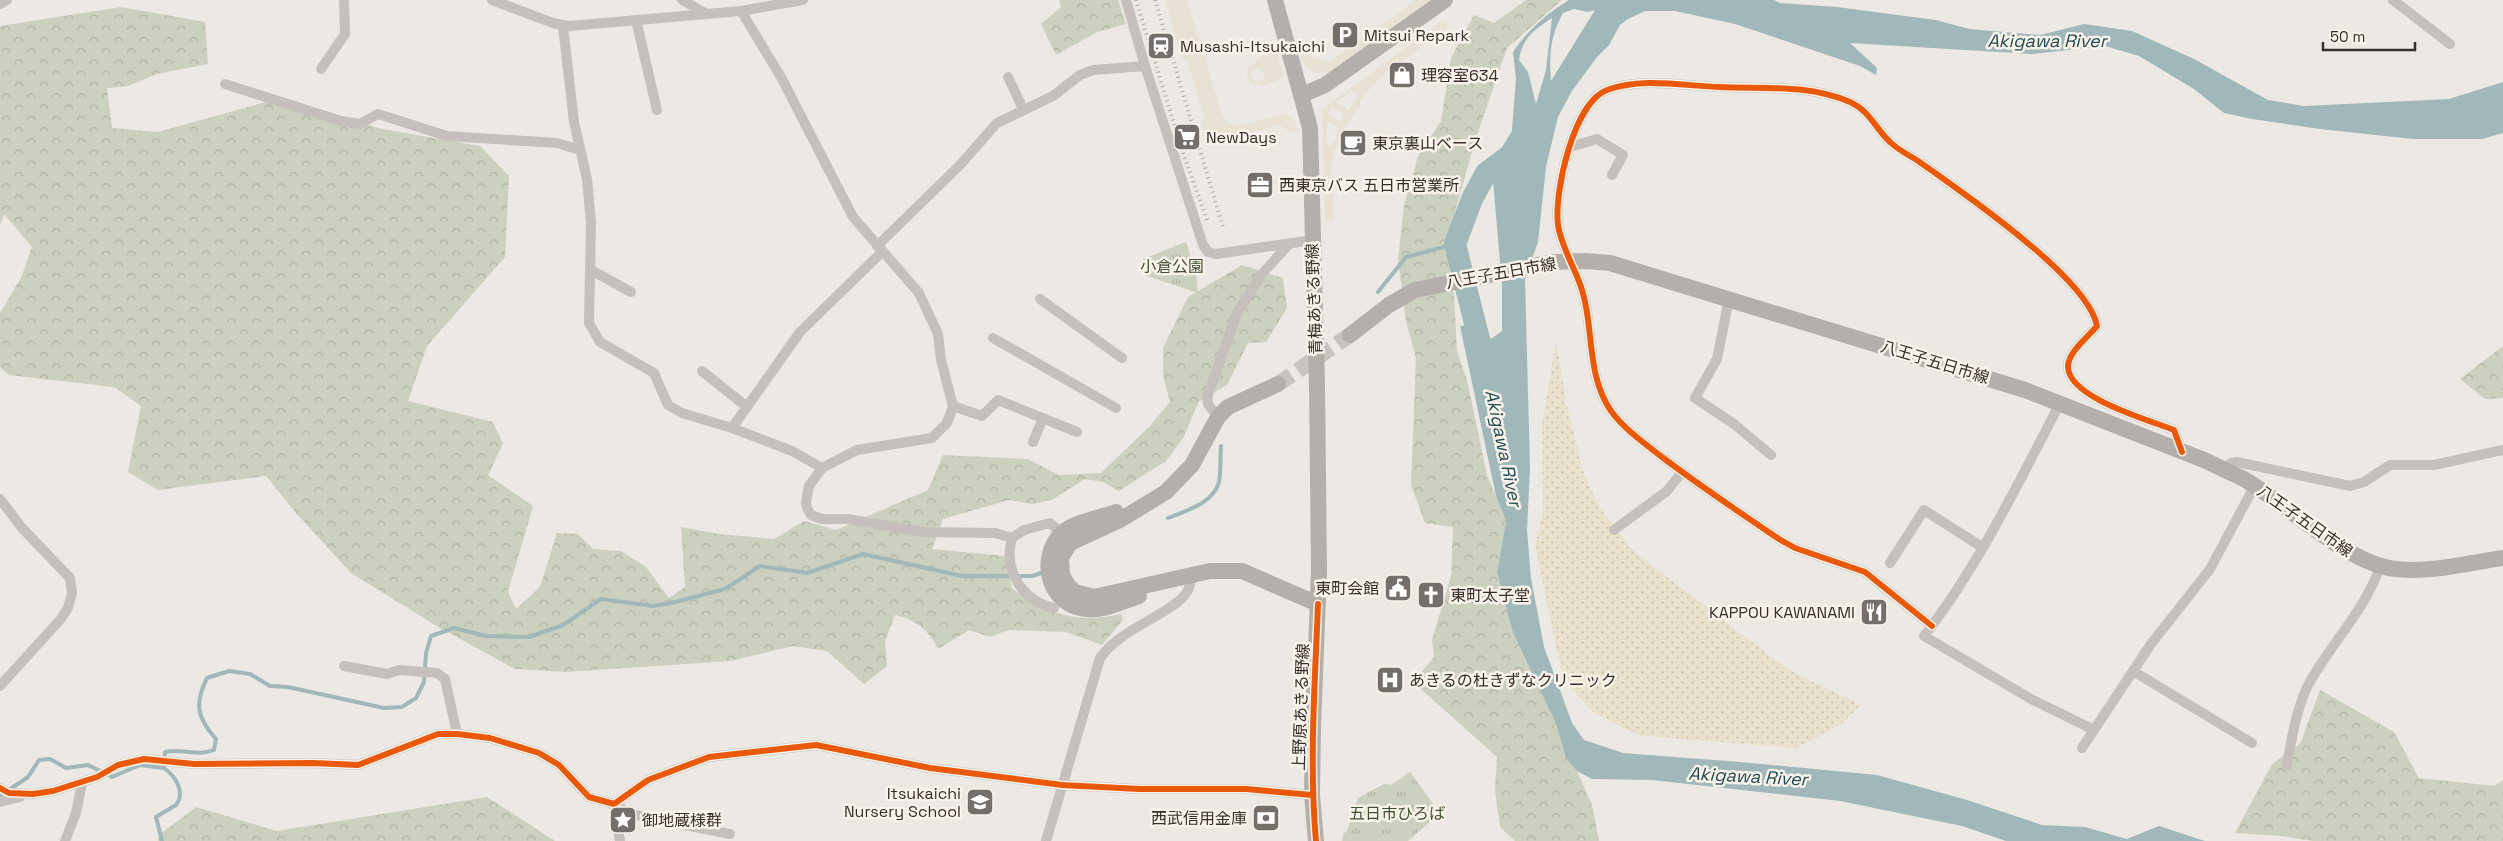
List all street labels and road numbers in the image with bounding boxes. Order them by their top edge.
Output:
street label: 青梅あきる野線 [1302,243,1326,355]
street label: 八王子五日市線 [1444,253,1558,293]
street label: 八王子五日市線 [1878,336,1992,388]
street label: 八王子五日市線 [2253,480,2357,562]
street label: 上野原あきる野線 [1288,643,1314,771]

